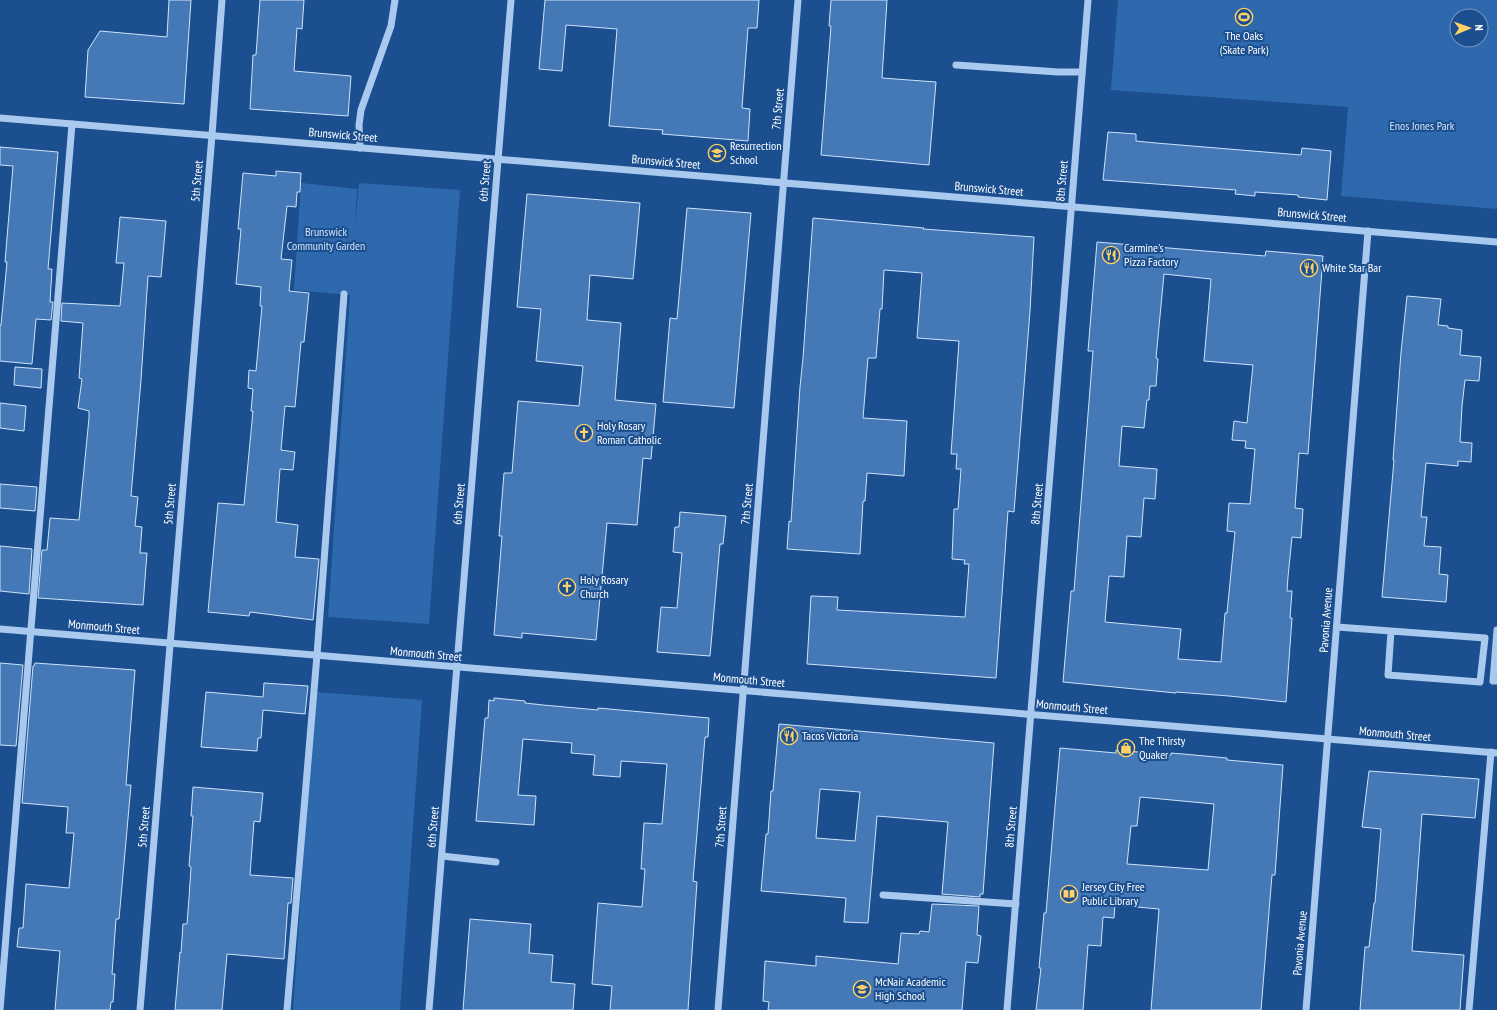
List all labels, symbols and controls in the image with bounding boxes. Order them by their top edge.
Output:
sports icon: The Oaks (Skate Park) [1234,7,1254,27]
north arrow [1449,8,1489,48]
text: N [1472,24,1486,31]
place label: The Oaks (Skate Park) [1220,28,1269,57]
street label: 7th Street [768,87,787,130]
park label: Enos Jones Park [1390,118,1455,133]
street label: Brunswick Street [308,124,379,145]
place label: Resurrection School [730,138,782,167]
school or university icon: Resurrection School [707,143,727,163]
street label: Brunswick Street [631,151,702,172]
street label: 5th Street [187,159,206,202]
street label: 6th Street [475,159,494,202]
street label: 8th Street [1052,159,1071,202]
street label: Brunswick Street [954,178,1025,199]
street label: Brunswick Street [1277,204,1348,225]
park label: Brunswick Community Garden [287,224,365,253]
place label: Carmine's Pizza Factory [1124,240,1179,269]
restaurant icon: Carmine's Pizza Factory [1101,245,1121,265]
restaurant icon: White Star Bar [1299,258,1319,278]
place label: White Star Bar [1322,260,1382,275]
place label: Holy Rosary Roman Catholic [597,418,662,447]
church icon: Holy Rosary Roman Catholic [574,423,594,443]
street label: 5th Street [160,482,179,525]
street label: 6th Street [449,482,468,525]
street label: 7th Street [737,482,756,525]
street label: 8th Street [1027,482,1046,525]
place label: Holy Rosary Church [580,572,629,601]
church icon: Holy Rosary Church [557,577,577,597]
street label: Pavonia Avenue [1316,587,1335,653]
street label: Monmouth Street [67,616,141,637]
street label: Monmouth Street [389,643,463,664]
street label: Monmouth Street [712,669,786,690]
street label: Monmouth Street [1035,696,1109,717]
street label: Monmouth Street [1358,723,1432,744]
restaurant icon: Tacos Victoria [779,726,799,746]
place label: Tacos Victoria [802,728,858,743]
place label: The Thirsty Quaker [1139,733,1186,762]
shop icon: The Thirsty Quaker [1116,738,1136,758]
street label: 5th Street [134,805,153,848]
street label: 6th Street [423,805,442,848]
street label: 7th Street [712,805,729,848]
street label: 8th Street [1001,805,1020,848]
place label: Jersey City Free Public Library [1081,879,1145,908]
library icon: Jersey City Free Public Library [1059,884,1079,904]
street label: Pavonia Avenue [1289,910,1310,976]
place label: McNair Academic High School [875,974,946,1003]
school or university icon: McNair Academic High School [852,979,872,999]

